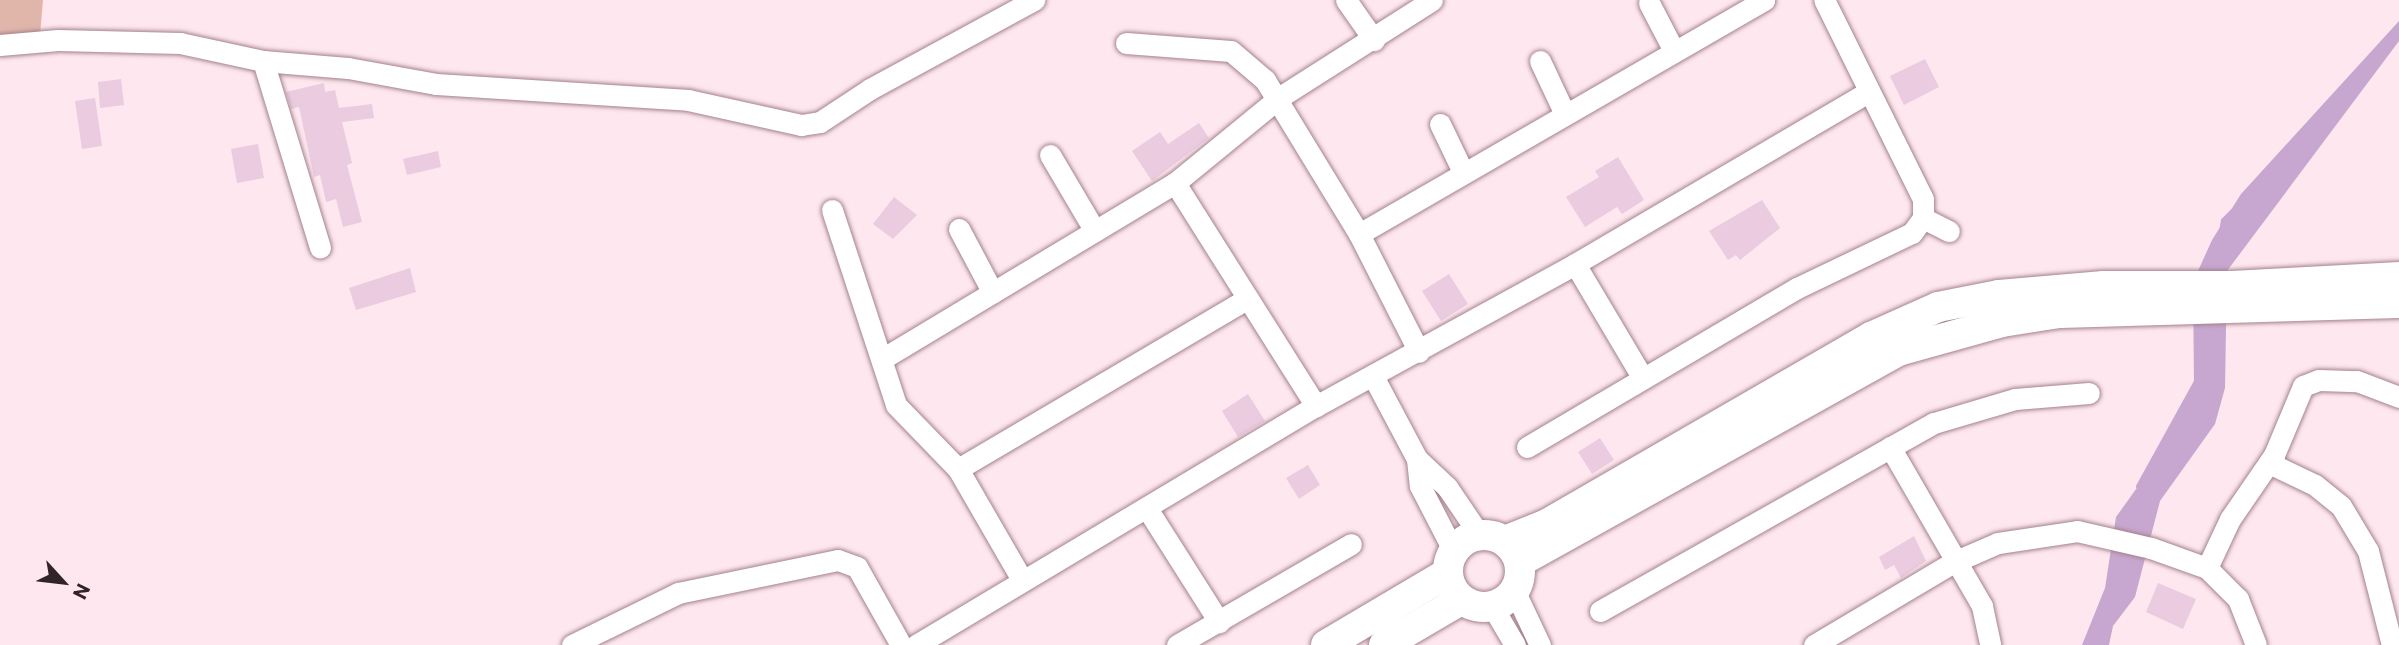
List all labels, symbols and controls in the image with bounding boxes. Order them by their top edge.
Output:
north arrow [28,547,98,617]
text: N [69,580,96,603]

